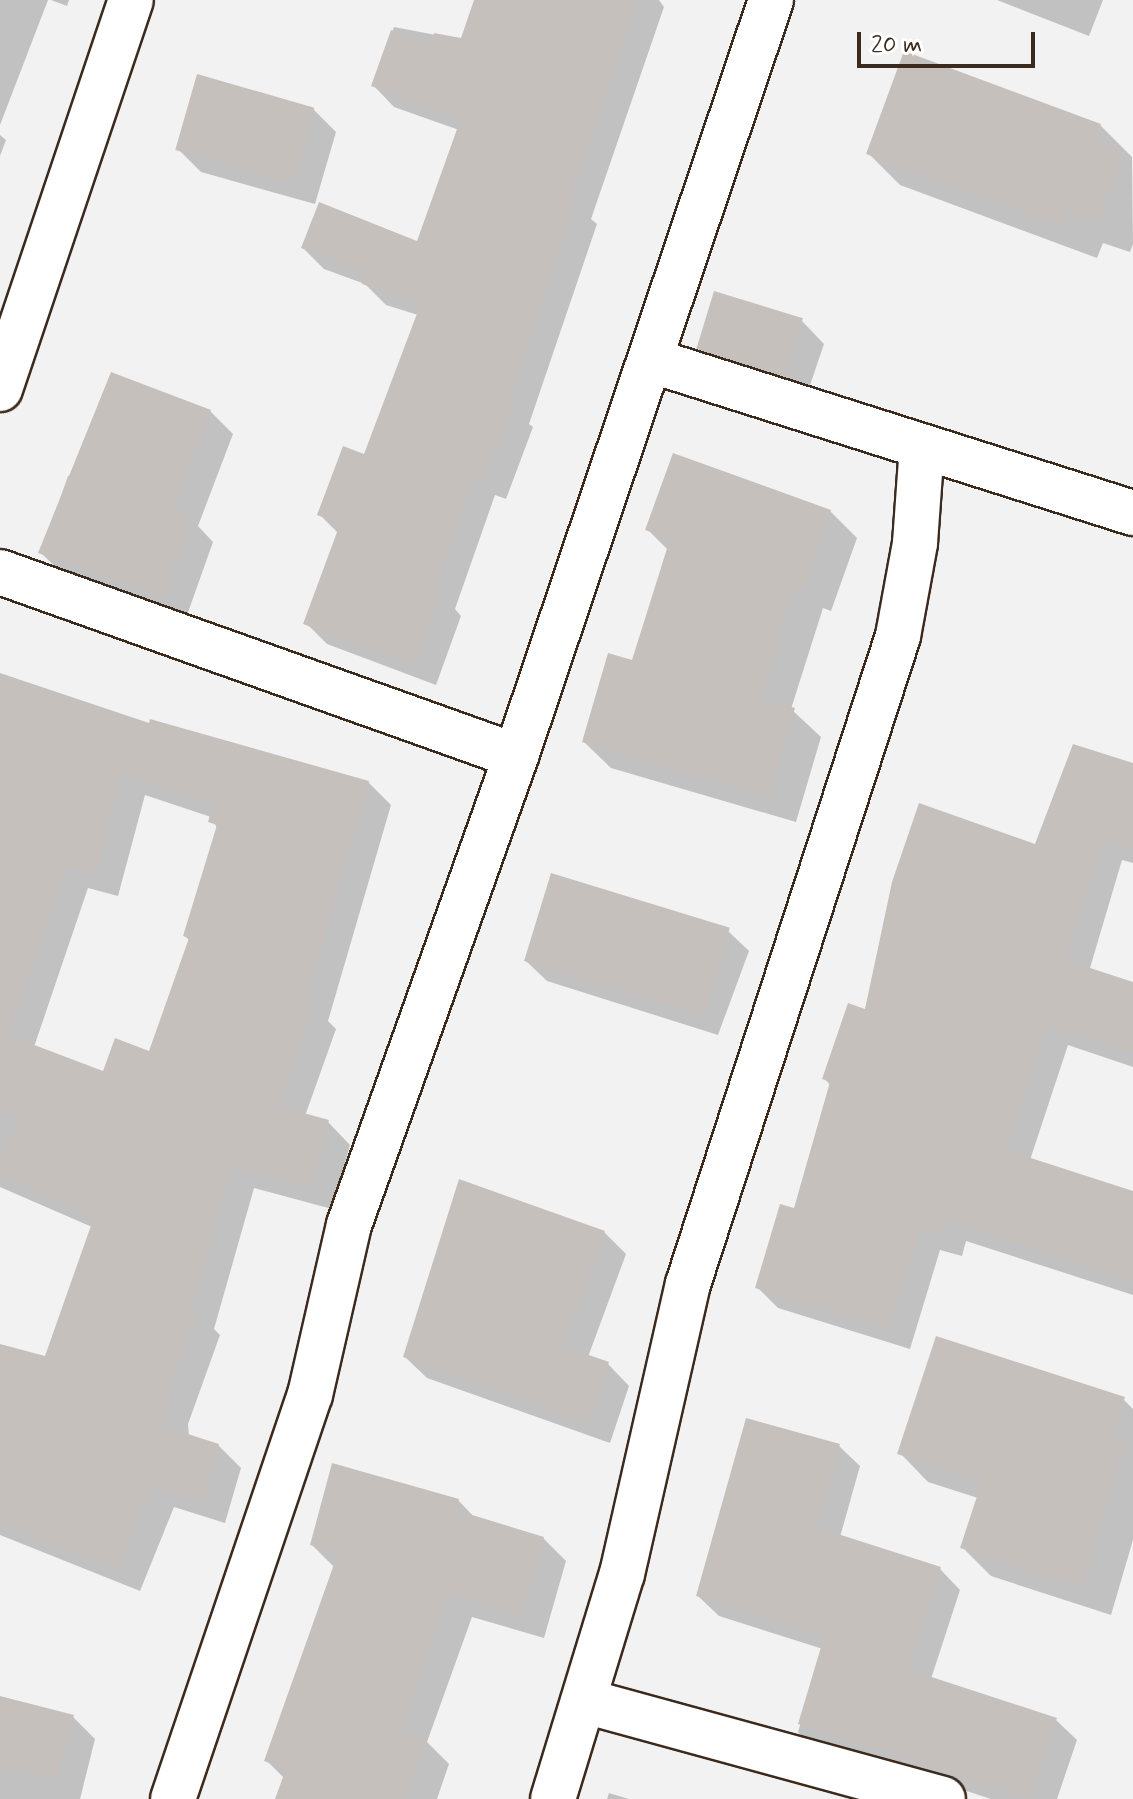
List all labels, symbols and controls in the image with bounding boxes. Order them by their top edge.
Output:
scale bar [861,16,1039,66]
text: 20 m [871,30,922,61]

